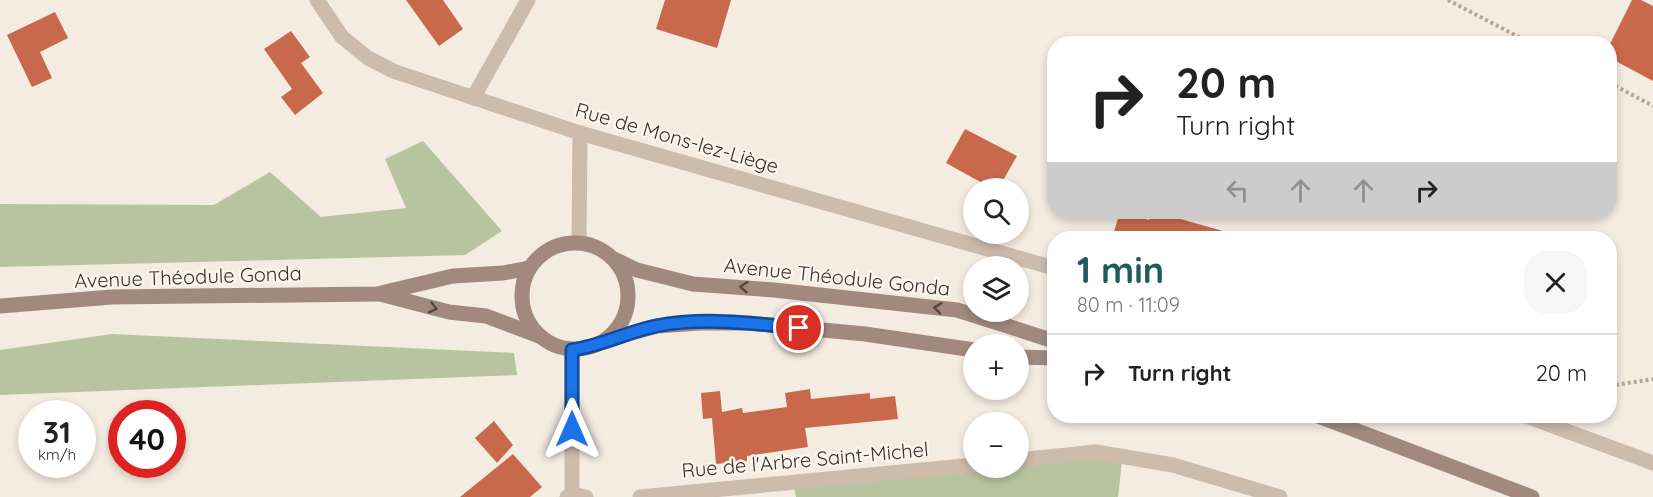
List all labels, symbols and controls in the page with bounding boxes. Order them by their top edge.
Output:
text: 20 m [1176,56,1276,109]
icon: right [1077,60,1155,138]
street label: Rue de Mons-lez-Liège [573,97,782,179]
text: Turn right [1176,108,1295,142]
icon: left [1221,174,1254,207]
icon: ahead [1284,174,1317,207]
icon: ahead [1347,174,1380,207]
icon: right [1410,174,1443,207]
map controls [963,178,1029,478]
button: search [963,178,1029,244]
text: 1 min [1077,247,1164,292]
button: close [1524,251,1587,314]
street label: Avenue Théodule Gonda [723,252,951,301]
button: layers [963,256,1029,322]
street label: Avenue Théodule Gonda [74,260,302,293]
one-way arrow [739,281,748,294]
text: 80 m · 11:09 [1077,292,1180,317]
one-way arrow [428,301,438,314]
pin [773,302,824,353]
one-way arrow [933,302,942,315]
icon: arrive [782,311,815,344]
button: + [963,334,1029,400]
icon: right [1077,357,1110,390]
text: Turn right [1128,359,1232,387]
text: 20 m [1536,359,1587,387]
position arrow [540,397,604,461]
speed limit sign: 40 [108,400,186,478]
button: − [963,412,1029,478]
text: 31 [43,413,71,451]
street label: Rue de l'Arbre Saint-Michel [680,436,929,483]
text: km/h [38,445,76,464]

